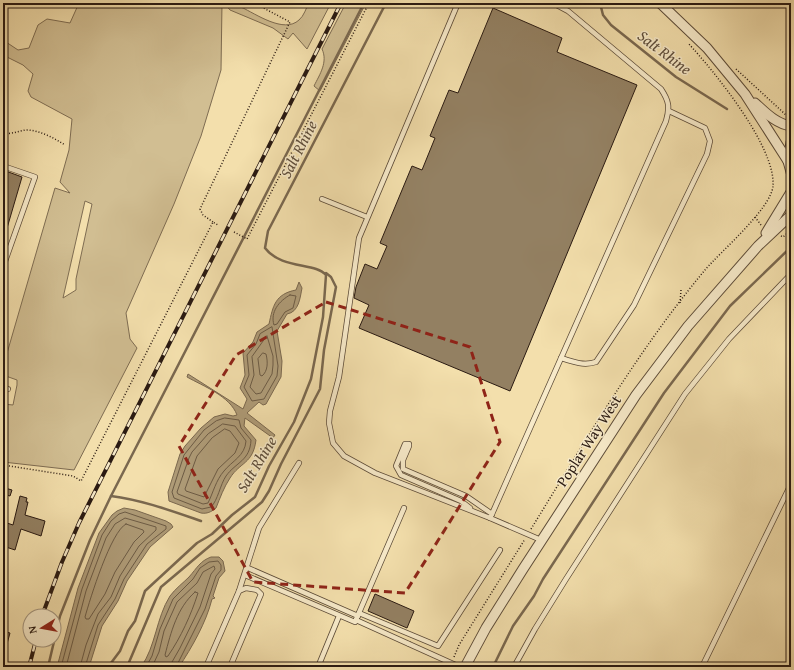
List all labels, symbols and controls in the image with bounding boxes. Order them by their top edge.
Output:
water label: Salt Rhine [633,24,697,81]
water label: Salt Rhine [273,115,323,182]
street label: Poplar Way West [551,390,626,491]
water label: Salt Rhine [230,431,283,497]
north arrow [22,608,62,648]
text: N [24,624,41,635]

